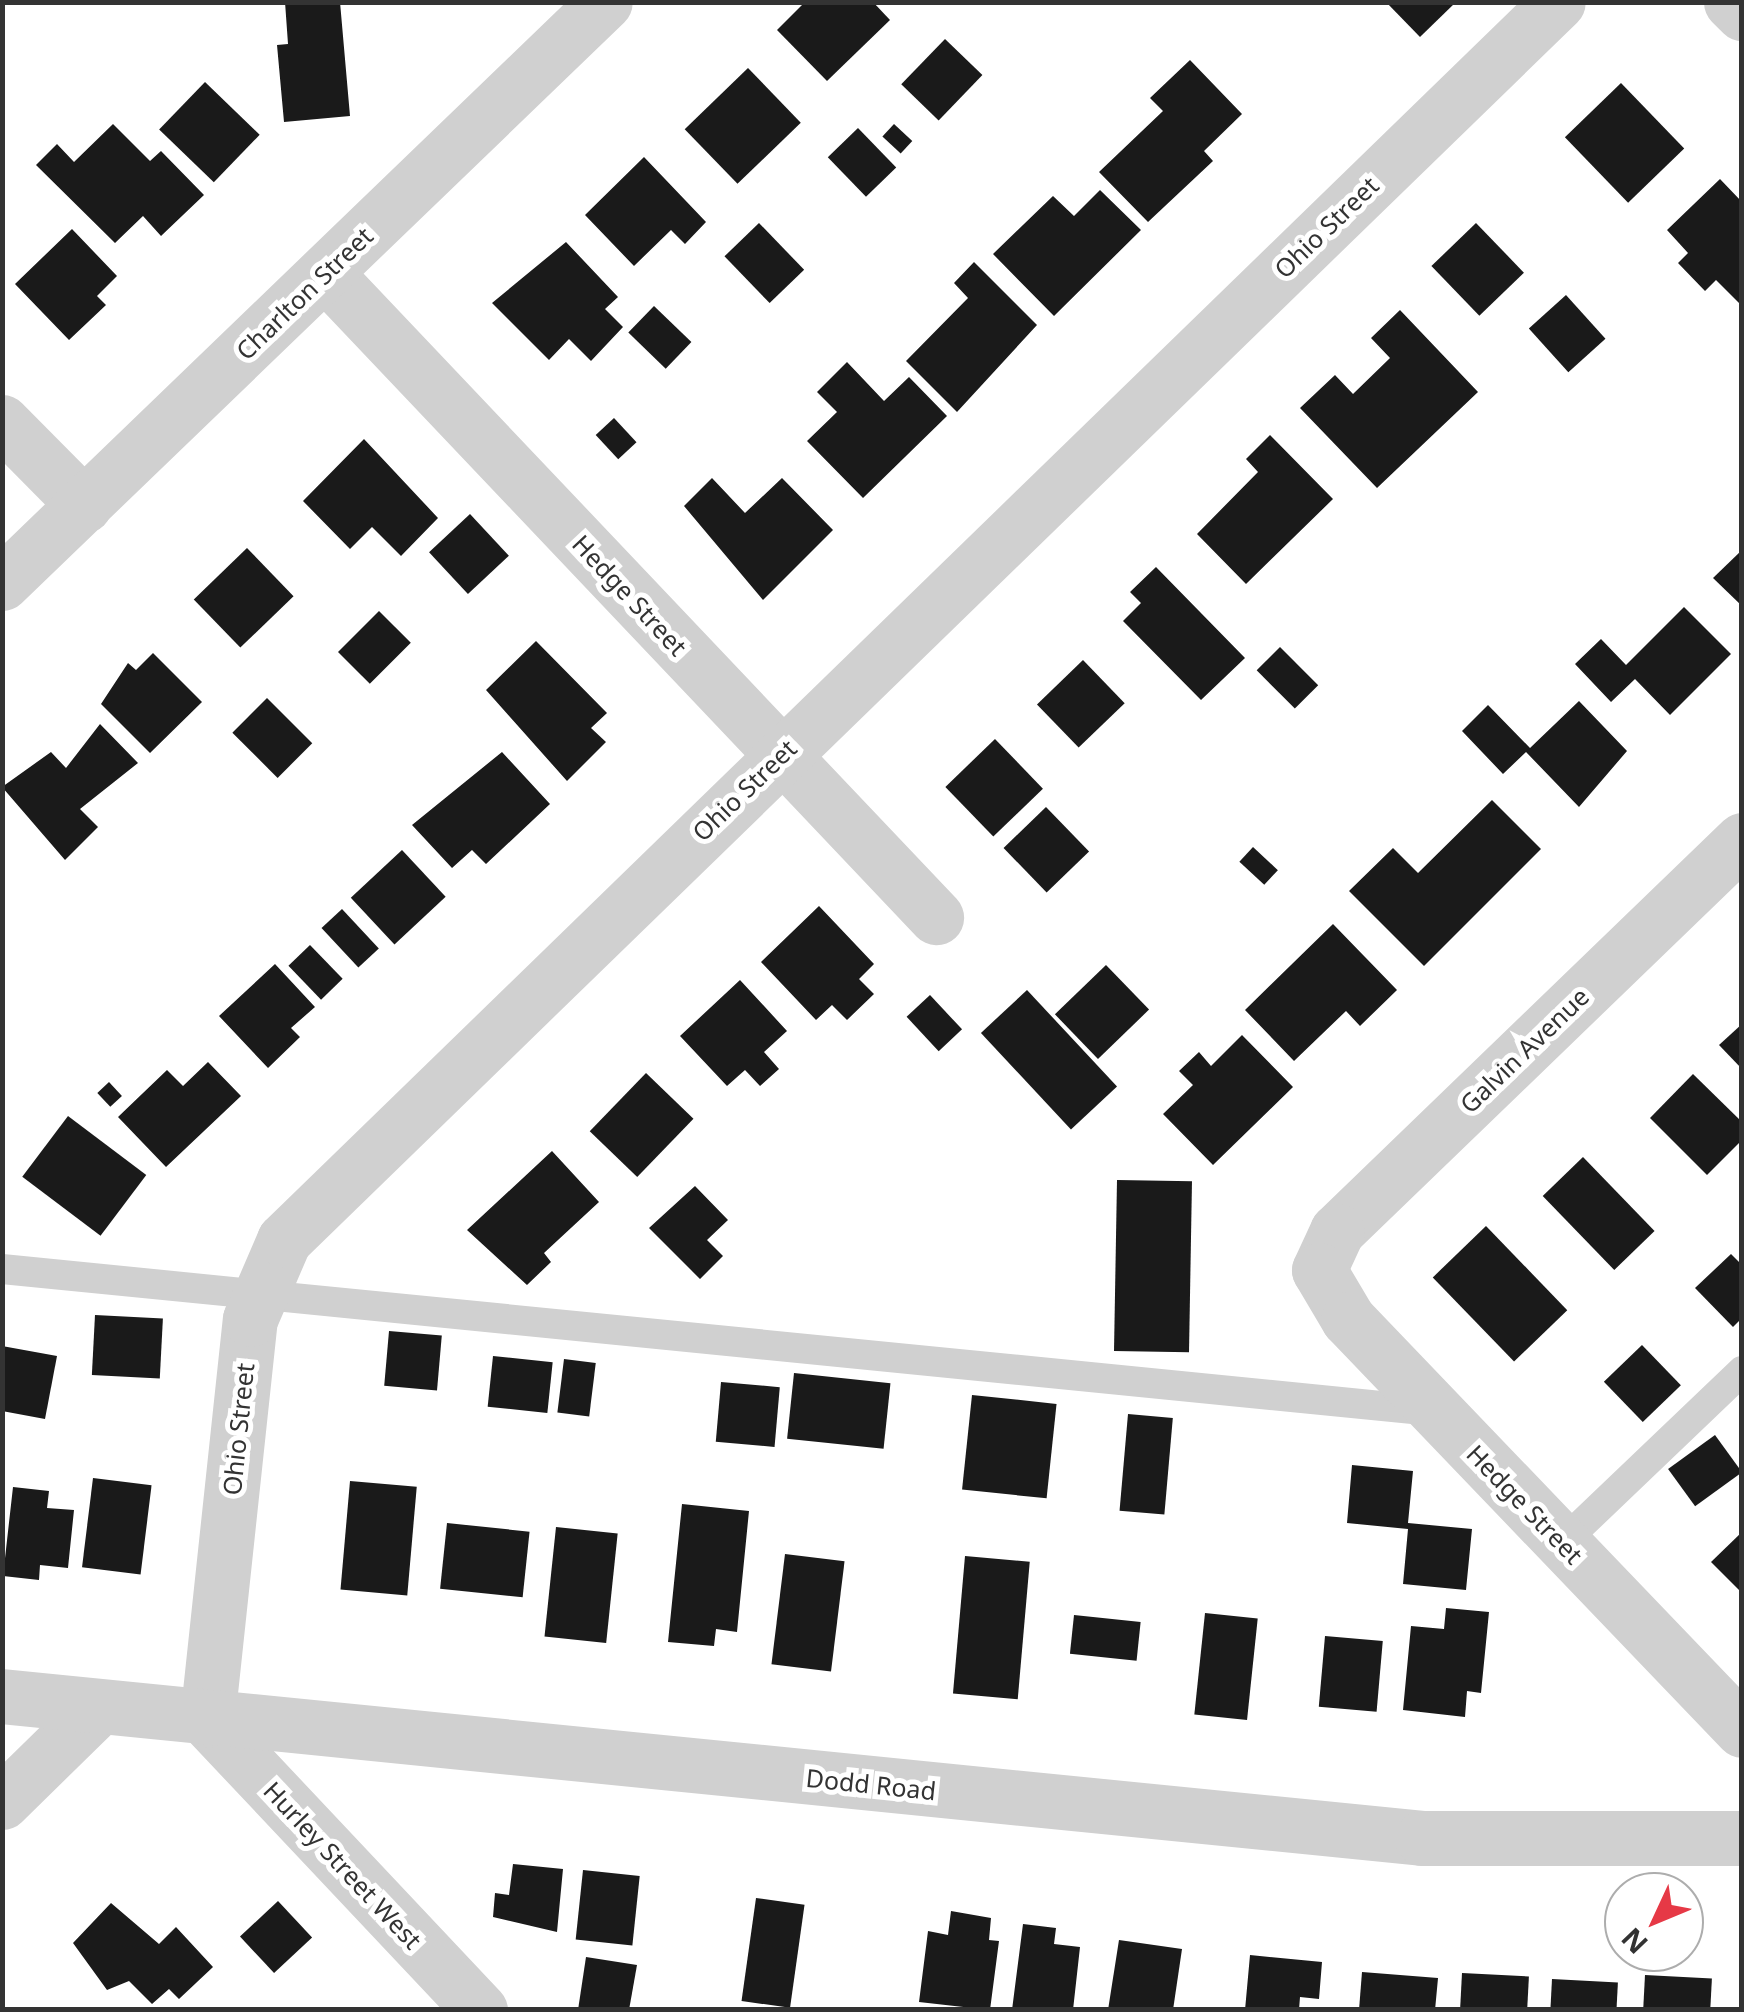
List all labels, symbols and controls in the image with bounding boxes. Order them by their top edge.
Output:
street label: Ohio Street [1268,170,1384,284]
street label: Charlton Street [230,220,378,366]
street label: Hedge Street [567,529,693,661]
street label: Ohio Street [686,733,802,847]
street label: Galvin Avenue [1453,981,1595,1119]
street label: Ohio Street [216,1361,260,1497]
street label: Hedge Street [1461,1438,1589,1570]
street label: Dodd Road [804,1762,938,1806]
street label: Hurley Street West [258,1775,428,1955]
north arrow [1604,1872,1704,1972]
text: N [1612,1920,1655,1963]

